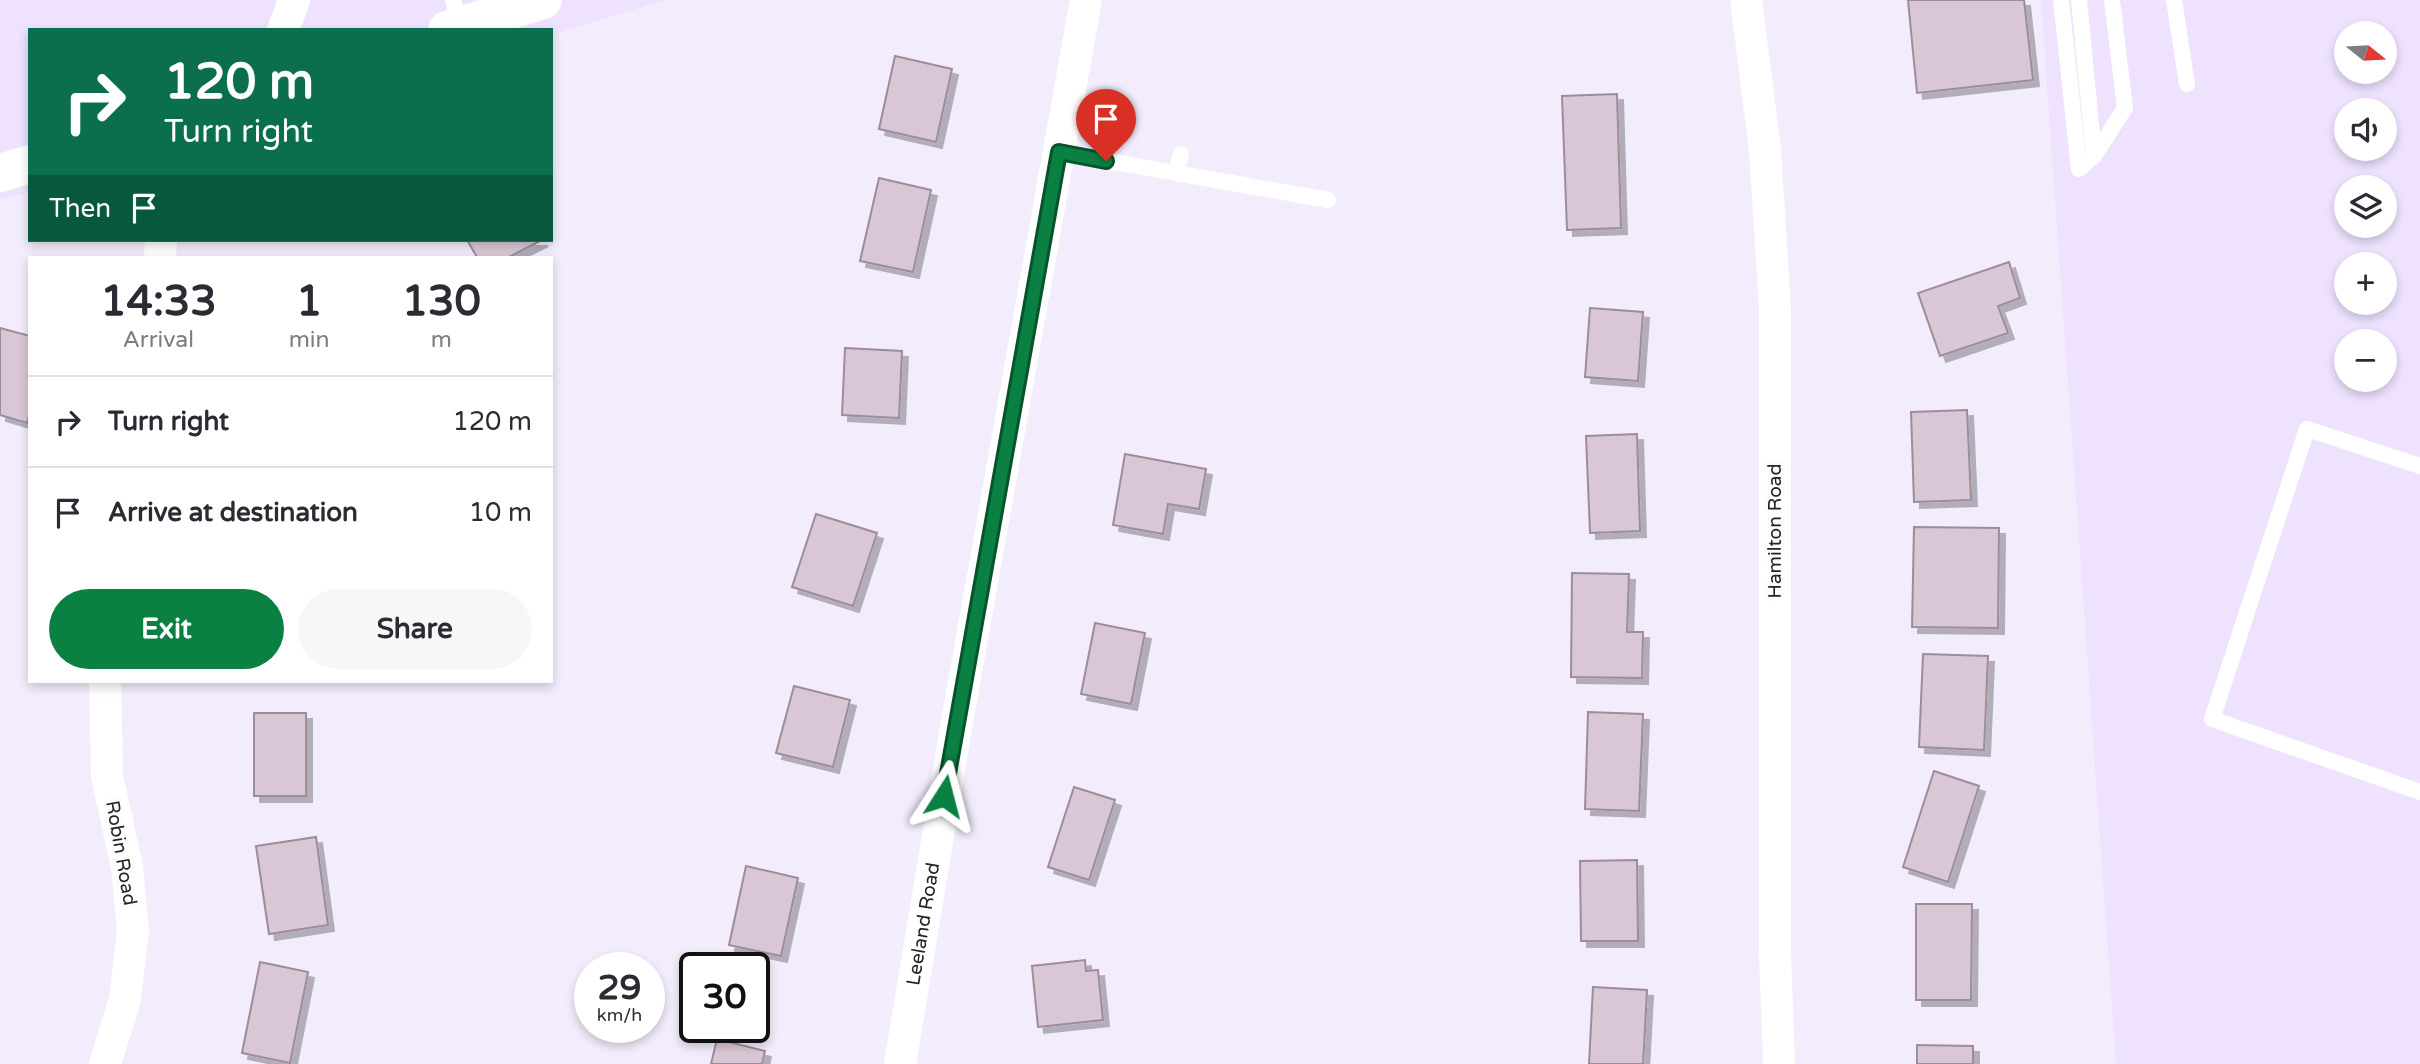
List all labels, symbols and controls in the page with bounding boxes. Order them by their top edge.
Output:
north arrow [2334,21,2398,84]
map controls [2334,21,2397,392]
text: 120 m [164,53,314,112]
icon: right [49,56,140,147]
pin [1076,89,1136,161]
button: sound [2334,98,2397,161]
icon: arrive [1087,100,1125,138]
text: Turn right [164,113,313,151]
button: layers [2334,175,2397,238]
icon: arrive [125,189,163,227]
text: Then [49,193,111,224]
button: + [2334,252,2397,315]
text: 14:33 [100,276,217,327]
text: 1 [296,276,322,327]
text: 130 [402,276,481,327]
text: Arrival [123,326,194,354]
text: min [289,326,330,354]
text: m [431,326,452,354]
button: − [2334,329,2397,392]
icon: right [49,403,87,441]
text: Turn right [108,406,229,437]
text: 120 m [452,406,532,437]
street label: Hamilton Road [1764,464,1786,598]
icon: arrive [49,494,87,532]
text: Arrive at destination [108,497,358,528]
text: 10 m [469,497,532,528]
button: Exit [49,589,284,669]
button: Share [298,589,532,669]
position arrow [907,759,981,833]
street label: Robin Road [101,799,141,907]
street label: Leeland Road [902,861,944,987]
speed limit sign: 30 [679,952,770,1043]
text: 29 [598,967,641,1009]
text: km/h [597,1004,642,1026]

